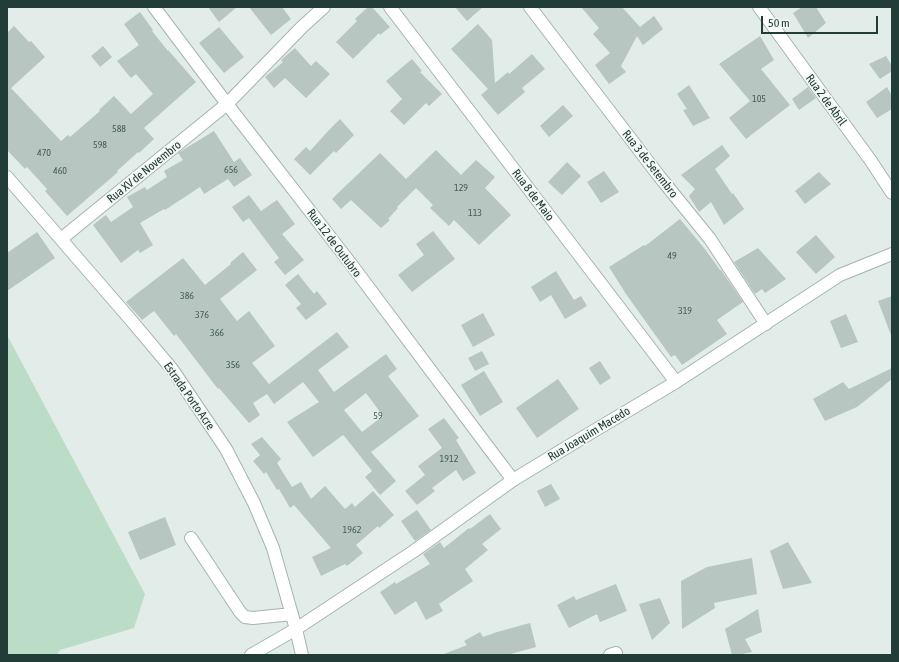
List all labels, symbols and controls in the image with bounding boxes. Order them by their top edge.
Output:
scale bar [763,8,880,34]
text: 50 m [768,16,790,30]
street label: Rua 2 de Abril [803,71,849,129]
house number: 105 [752,93,766,105]
house number: 588 [112,123,126,135]
street label: Rua 3 de Setembro [619,127,681,201]
street label: Rua XV de Novembro [104,138,184,206]
house number: 598 [93,139,107,151]
house number: 470 [37,147,51,159]
house number: 656 [224,164,238,176]
house number: 460 [53,165,67,177]
street label: Rua 8 de Maio [509,166,557,224]
house number: 129 [454,182,468,194]
street label: Rua 12 de Outubro [304,206,364,280]
house number: 113 [468,207,482,219]
house number: 49 [667,250,677,262]
house number: 386 [180,290,194,302]
house number: 319 [678,305,692,317]
house number: 376 [195,309,209,321]
house number: 366 [210,327,224,339]
street label: Estrada Porto Acre [160,359,218,433]
house number: 356 [226,359,240,371]
street label: Rua Joaquim Macedo [545,404,633,464]
house number: 59 [373,410,383,422]
house number: 1912 [440,453,458,465]
house number: 1962 [343,524,361,536]

